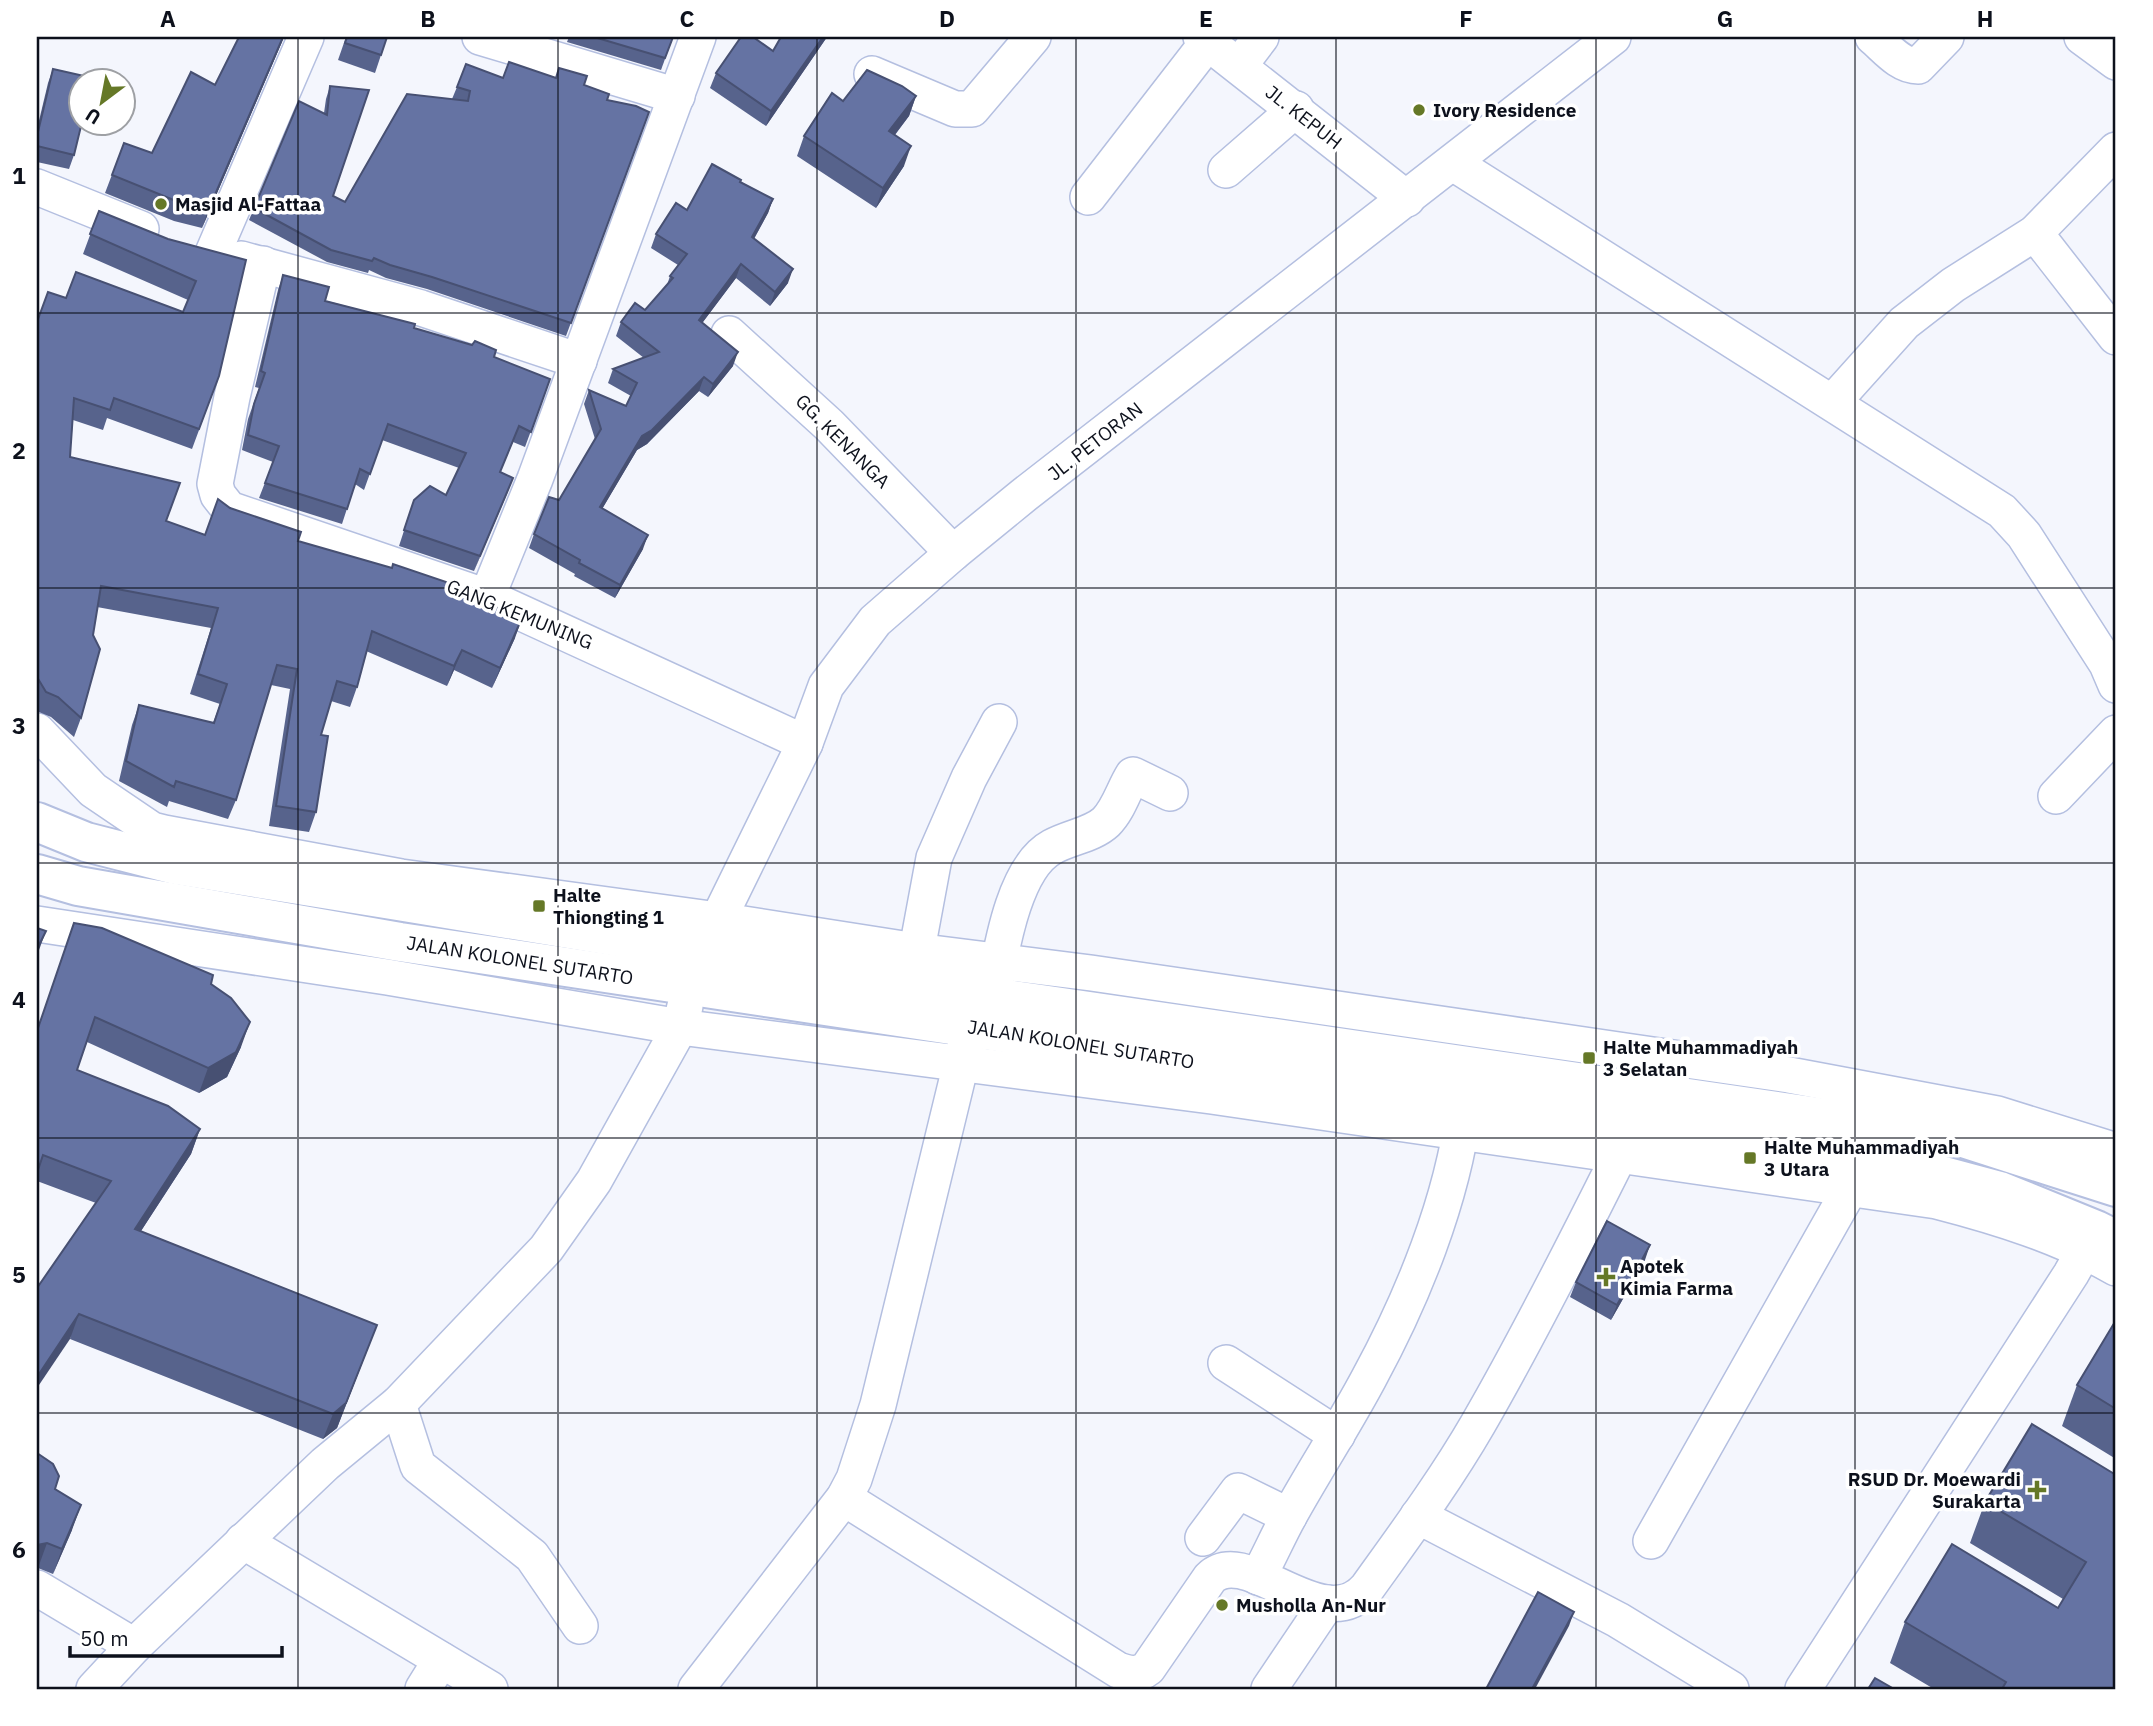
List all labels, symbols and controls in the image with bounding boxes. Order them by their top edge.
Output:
text: A [160,3,176,33]
text: B [420,3,436,33]
text: C [680,3,695,33]
text: D [939,3,955,33]
text: E [1199,3,1213,33]
text: F [1459,3,1473,33]
text: G [1717,3,1733,33]
text: H [1977,3,1993,33]
north arrow [66,66,136,136]
street label: JL. KEPUH [1261,80,1347,154]
place label: Ivory Residence [1433,98,1577,122]
marker: Ivory Residence [1411,102,1427,118]
text: U [81,103,105,130]
text: 1 [12,160,26,190]
place label: Masjid Al-Fattaa [175,192,321,216]
marker: Masjid Al-Fattaa [153,196,169,212]
street label: GG. KENANGA [791,389,895,493]
street label: JL. PETORAN [1043,397,1147,485]
text: 2 [12,435,26,465]
street label: GANG KEMUNING [443,574,597,654]
text: 3 [12,710,26,740]
place label: Halte Thiongting 1 [553,883,664,929]
marker: Halte Thiongting 1 [531,898,547,914]
street label: JALAN KOLONEL SUTARTO [405,930,635,990]
text: 4 [12,984,26,1014]
street label: JALAN KOLONEL SUTARTO [966,1014,1196,1074]
place label: Halte Muhammadiyah 3 Selatan [1603,1035,1798,1081]
marker: Halte Muhammadiyah 3 Selatan [1581,1050,1597,1066]
place label: Halte Muhammadiyah 3 Utara [1764,1135,1959,1181]
marker: Halte Muhammadiyah 3 Utara [1742,1150,1758,1166]
place label: Apotek Kimia Farma [1620,1254,1733,1300]
text: 5 [12,1259,26,1289]
marker: Apotek Kimia Farma [1598,1269,1614,1285]
place label: RSUD Dr. Moewardi Surakarta [1848,1467,2021,1513]
marker: RSUD Dr. Moewardi Surakarta [2027,1480,2047,1500]
text: 6 [12,1534,26,1564]
place label: Musholla An-Nur [1236,1593,1386,1617]
marker: Musholla An-Nur [1214,1597,1230,1613]
scale bar [70,1614,282,1658]
text: 50 m [80,1624,129,1652]

